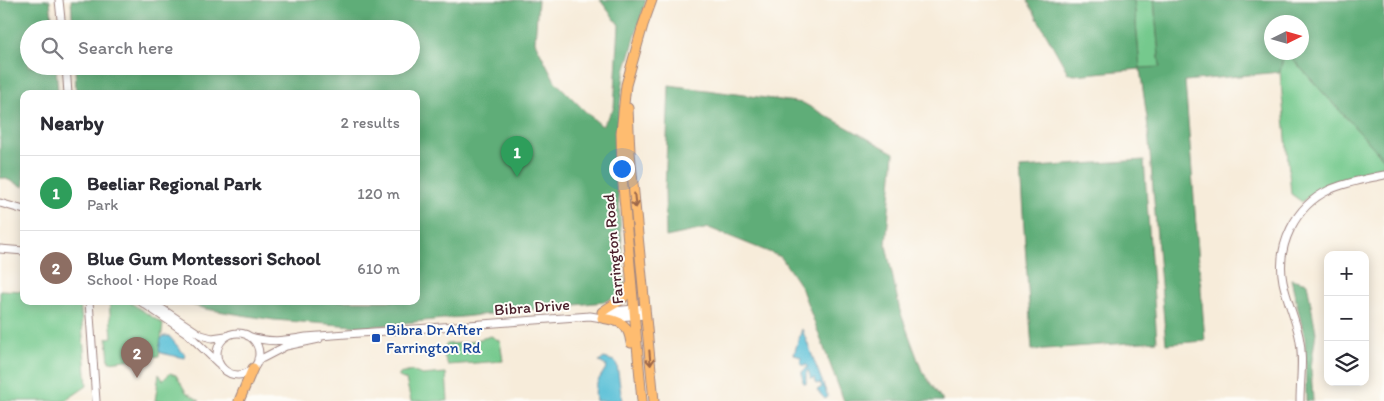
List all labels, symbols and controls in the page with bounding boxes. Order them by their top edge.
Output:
north arrow [1264,15,1309,60]
search box [20,20,420,75]
icon: search [38,34,66,62]
text: Search here [78,36,173,59]
text: Nearby [40,110,104,135]
text: 2 results [340,113,400,132]
pin: 1 [501,136,533,177]
your location [609,156,635,182]
text: Beeliar Regional Park [87,172,262,195]
text: 1 [52,184,60,203]
text: 120 m [357,184,400,203]
street label: Farrington Road [599,193,627,305]
one-way arrow [630,193,640,209]
text: Park [87,195,118,214]
text: Blue Gum Montessori School [87,247,321,270]
map controls [1324,251,1369,386]
button: + [1324,251,1369,296]
text: 2 [52,259,60,278]
text: 610 m [357,259,400,278]
text: School · Hope Road [87,270,217,289]
street label: Bibra Drive [494,295,570,319]
button: − [1324,296,1369,341]
place label: Bibra Dr After Farrington Rd [386,320,483,357]
marker: Bibra Dr After Farrington Rd [370,332,382,344]
pin: 2 [121,337,153,378]
button: layers [1324,341,1369,386]
one-way arrow [645,350,655,366]

